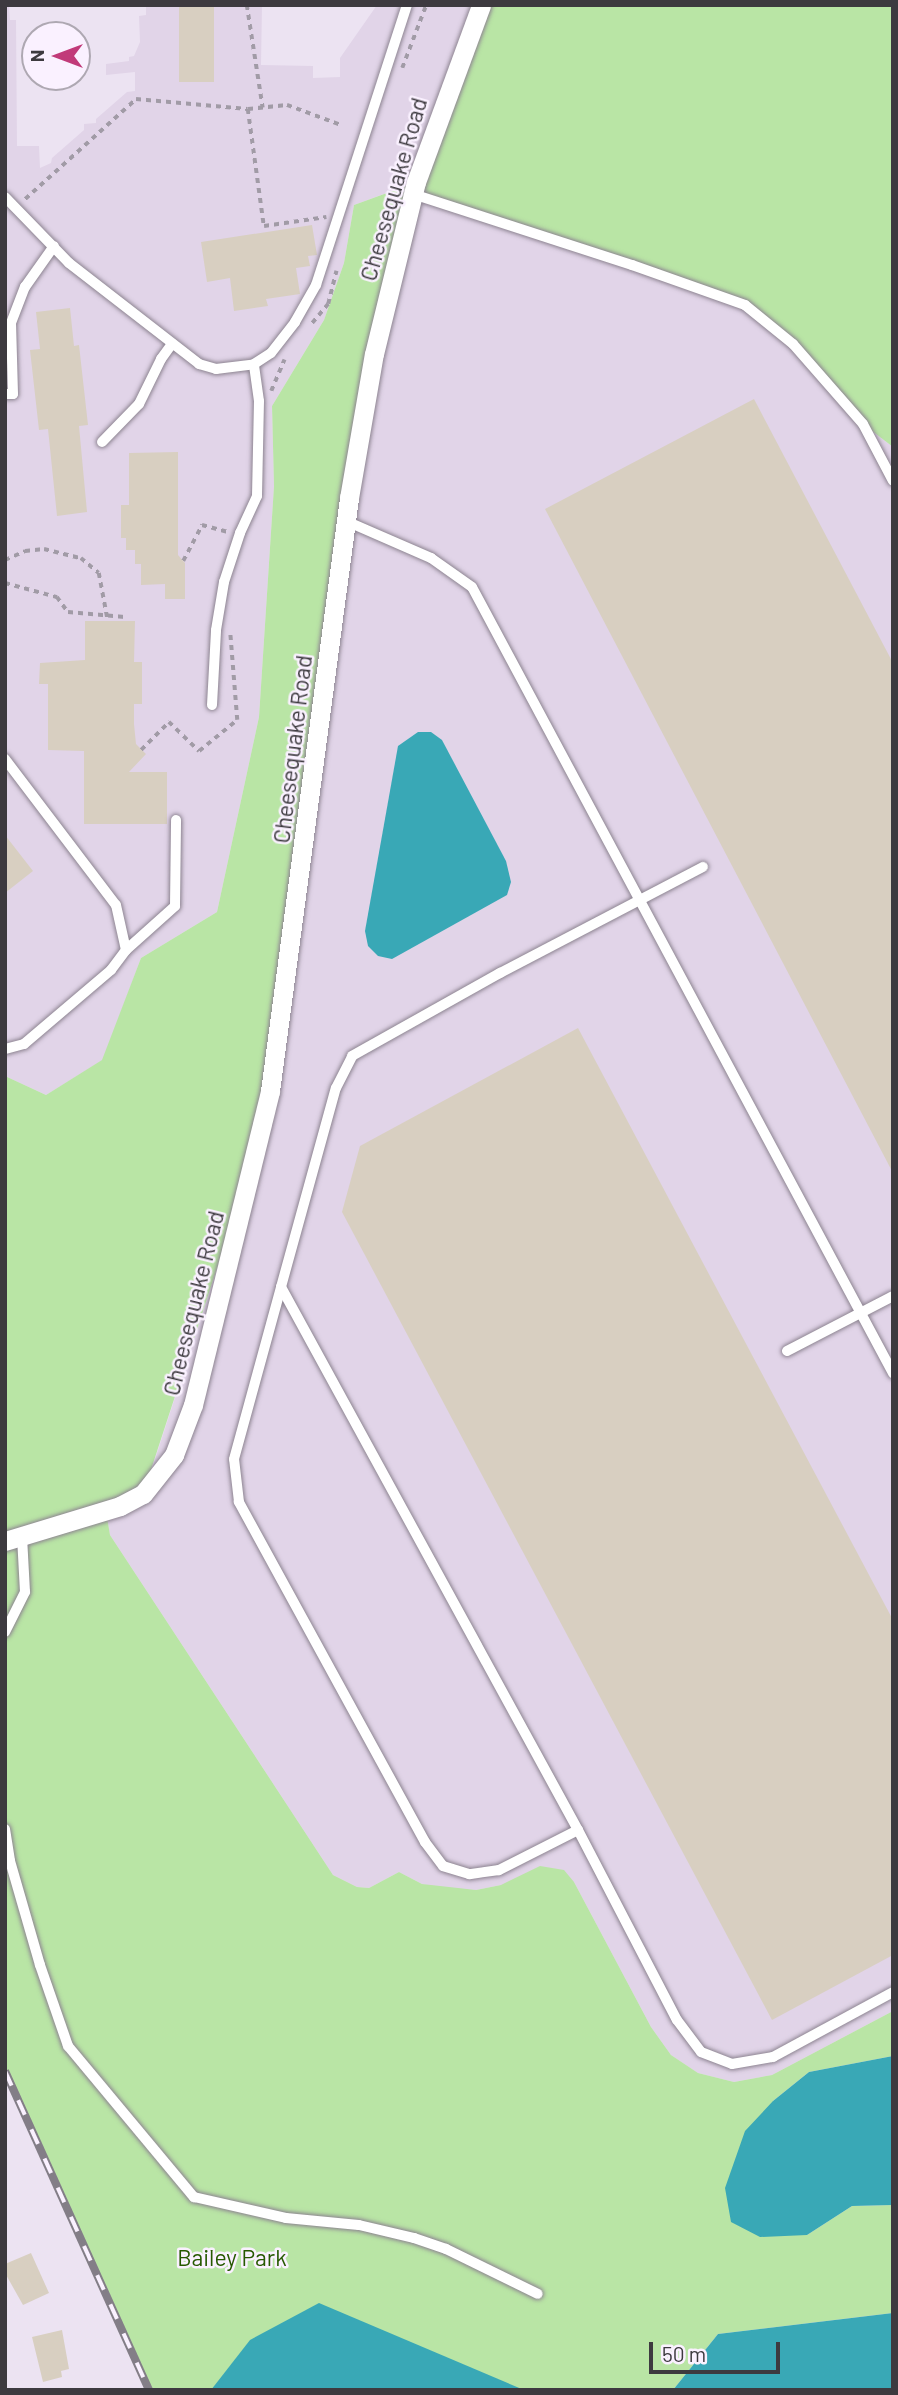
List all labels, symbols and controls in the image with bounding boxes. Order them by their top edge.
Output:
north arrow [21,21,91,91]
text: N [25,50,48,62]
street label: Cheesequake Road [354,94,432,284]
street label: Cheesequake Road [267,653,317,845]
street label: Cheesequake Road [157,1208,229,1398]
park label: Bailey Park [177,2243,287,2271]
scale bar [653,2328,784,2372]
text: 50 m [662,2341,706,2366]

